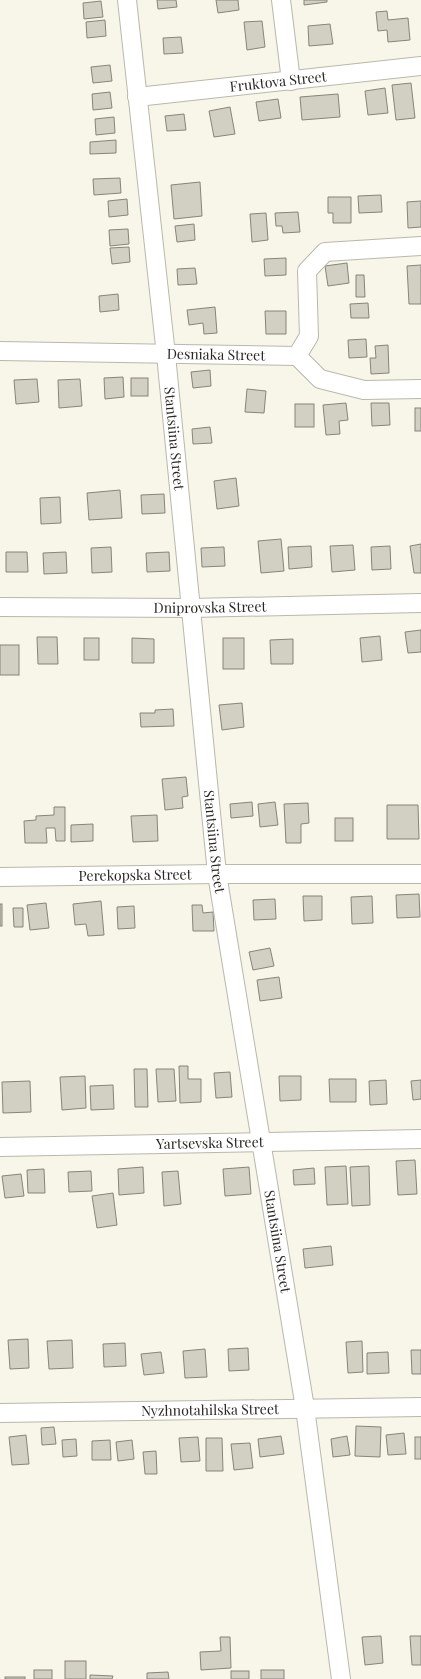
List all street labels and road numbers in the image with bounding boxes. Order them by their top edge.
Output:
street label: Fruktova Street [229,66,329,96]
street label: Desniaka Street [167,344,266,364]
street label: Stantsiina Street [160,386,189,492]
street label: Dniprovska Street [154,596,268,617]
street label: Stantsiina Street [200,789,230,895]
street label: Perekopska Street [78,864,193,885]
street label: Yartsevska Street [155,1132,265,1153]
street label: Stantsiina Street [260,1189,296,1295]
street label: Nyzhnotahilska Street [141,1399,280,1420]

